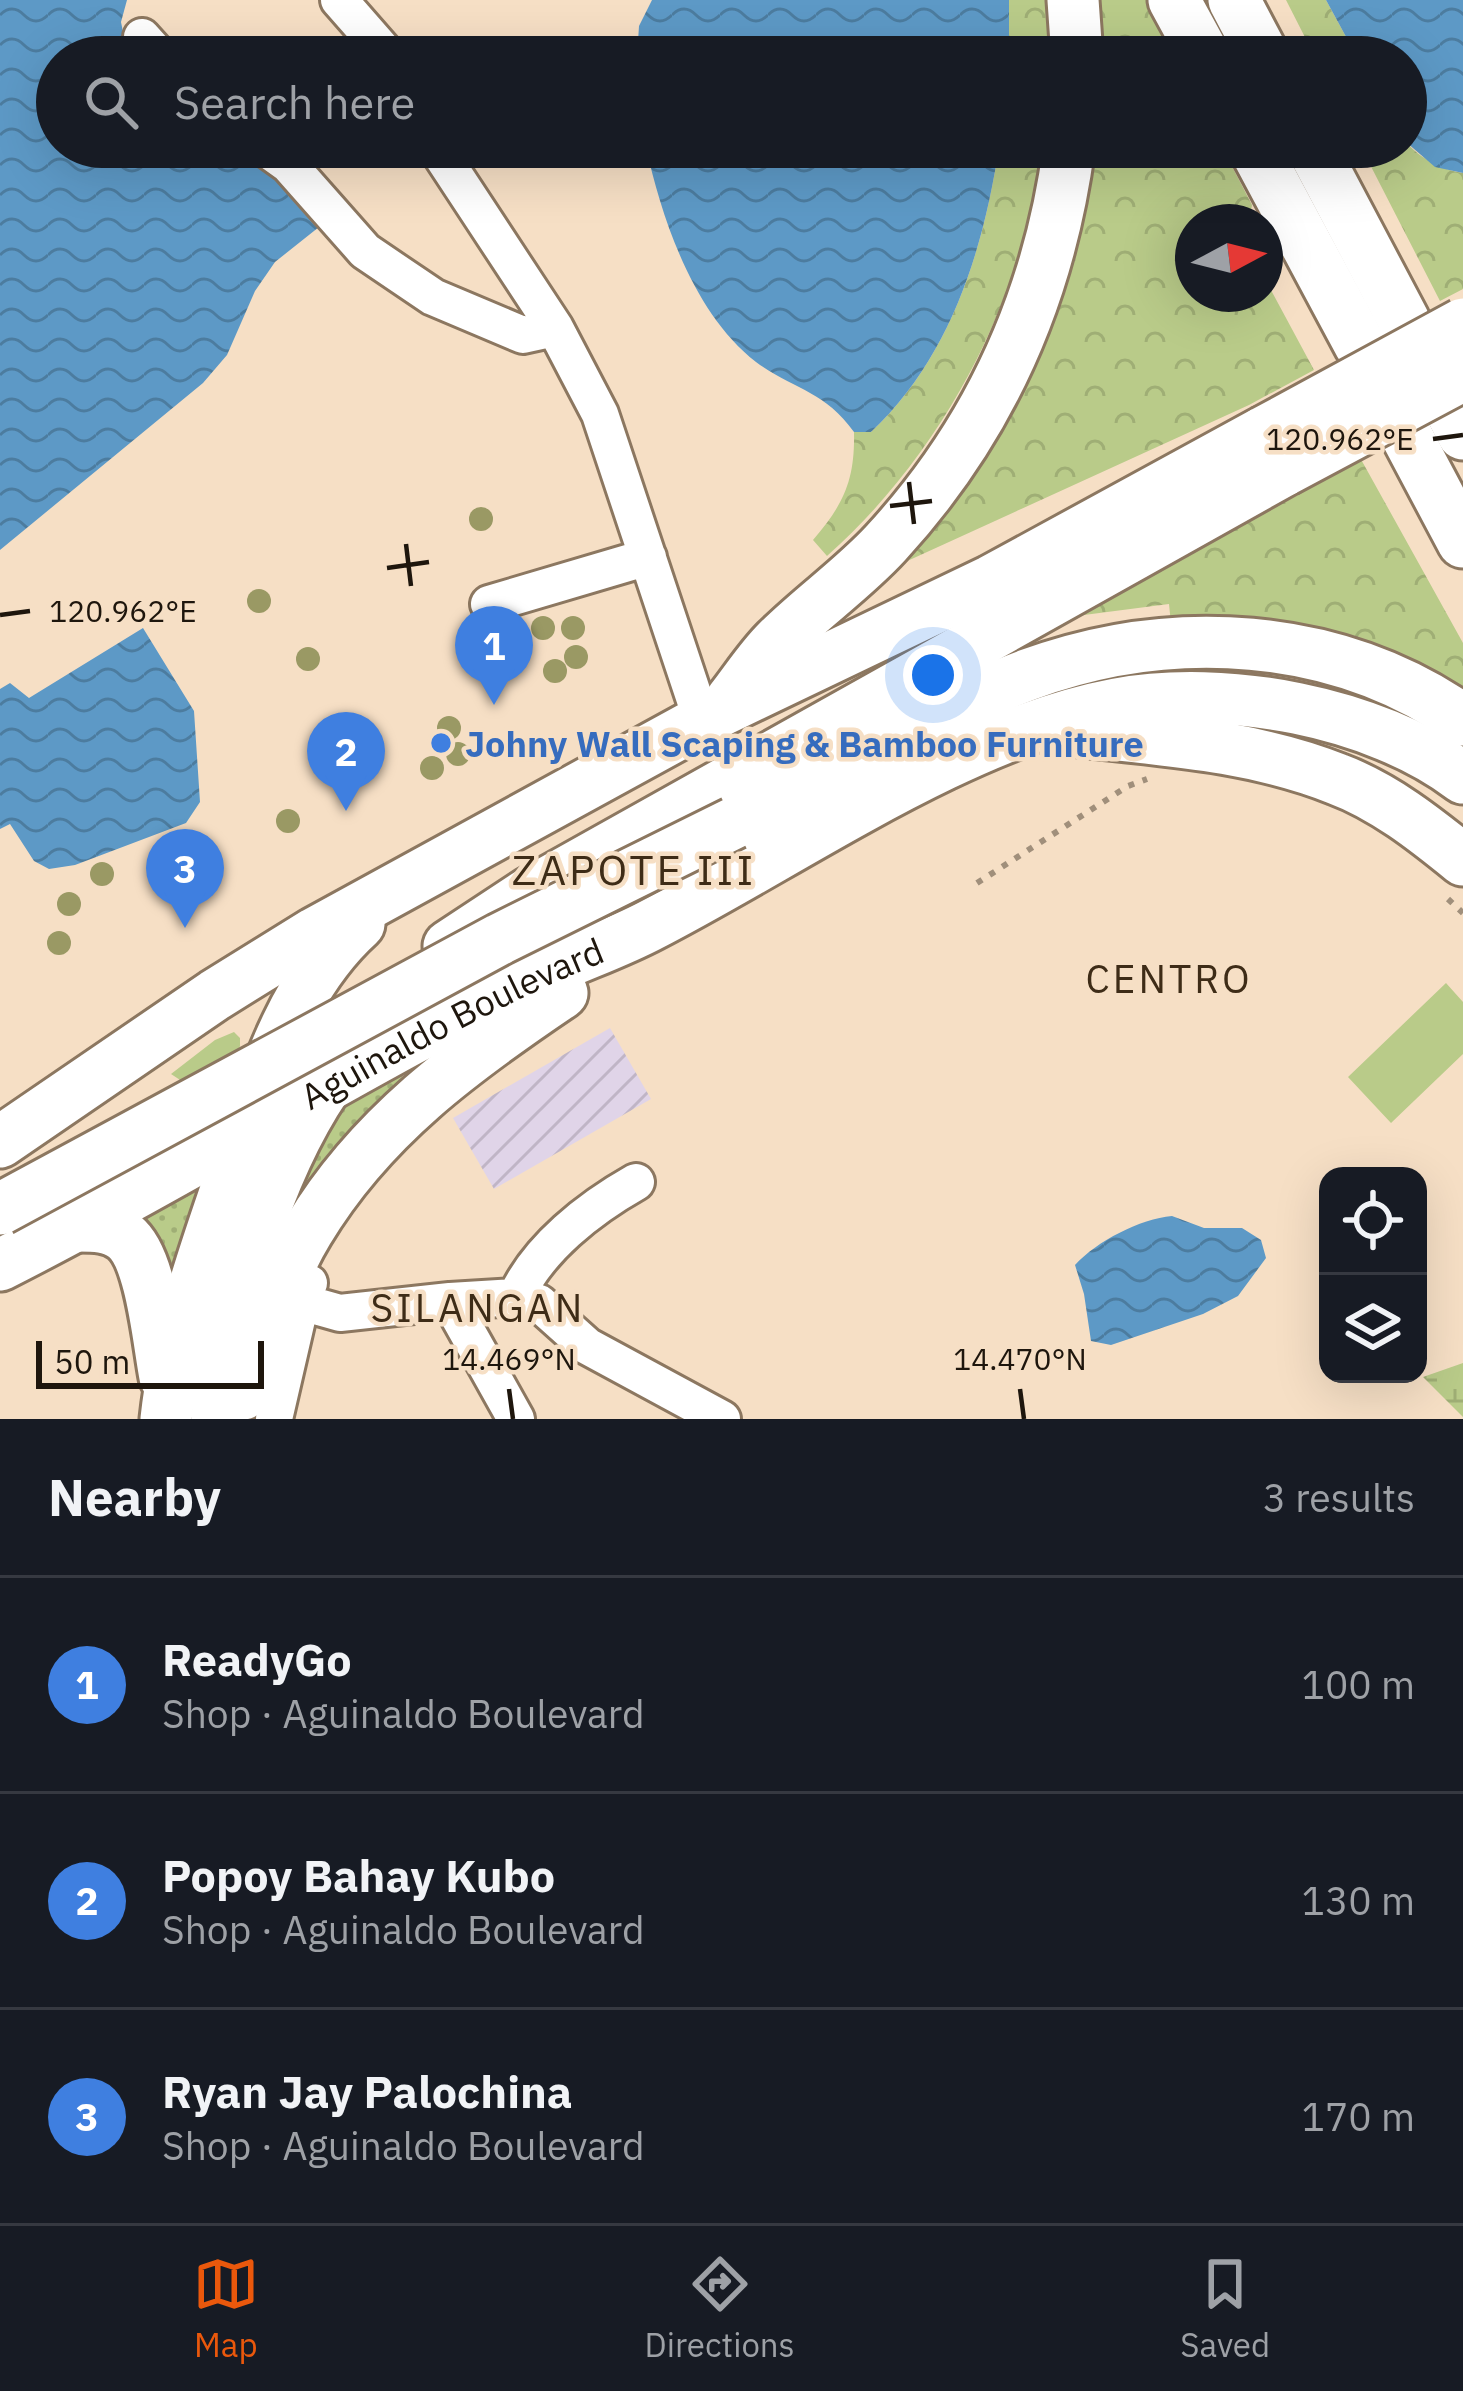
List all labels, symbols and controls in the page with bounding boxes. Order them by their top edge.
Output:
search box [36,36,1427,168]
icon: search [78,69,144,135]
text: Search here [174,73,415,131]
north arrow [1175,204,1283,312]
text: 120.962°E [1266,419,1414,458]
text: 120.962°E [49,591,197,630]
pin: 1 [455,606,533,705]
your location [903,645,963,705]
pin: 2 [307,712,385,811]
place label: Johny Wall Scaping & Bamboo Furniture [465,720,1144,767]
marker: Johny Wall Scaping & Bamboo Furniture [428,730,454,756]
pin: 3 [146,829,224,928]
district label: ZAPOTE III [512,842,756,897]
street label: Aguinaldo Boulevard [292,926,610,1119]
district label: CENTRO [1085,953,1253,1004]
map controls [1319,1167,1427,1383]
button: locate [1319,1167,1427,1275]
button: layers [1319,1275,1427,1383]
district label: SILANGAN [371,1282,585,1333]
scale bar [36,1335,264,1388]
text: 14.469°N [442,1339,576,1378]
text: 14.470°N [953,1339,1087,1378]
text: 50 m [54,1340,130,1383]
text: Nearby [48,1464,221,1530]
text: 3 results [1263,1472,1415,1523]
text: ReadyGo [162,1630,352,1688]
text: 1 [75,1659,99,1710]
text: 100 m [1302,1659,1415,1710]
text: Shop · Aguinaldo Boulevard [162,1688,645,1739]
text: Popoy Bahay Kubo [162,1846,555,1904]
text: 2 [75,1875,99,1926]
text: 130 m [1302,1875,1415,1926]
text: Shop · Aguinaldo Boulevard [162,1904,645,1955]
text: Ryan Jay Palochina [162,2062,572,2120]
text: 3 [75,2091,99,2142]
text: 170 m [1302,2091,1415,2142]
text: Shop · Aguinaldo Boulevard [162,2120,645,2171]
tab: Map [193,2251,259,2366]
tab: Directions [645,2251,795,2366]
tab: Saved [1180,2251,1270,2366]

